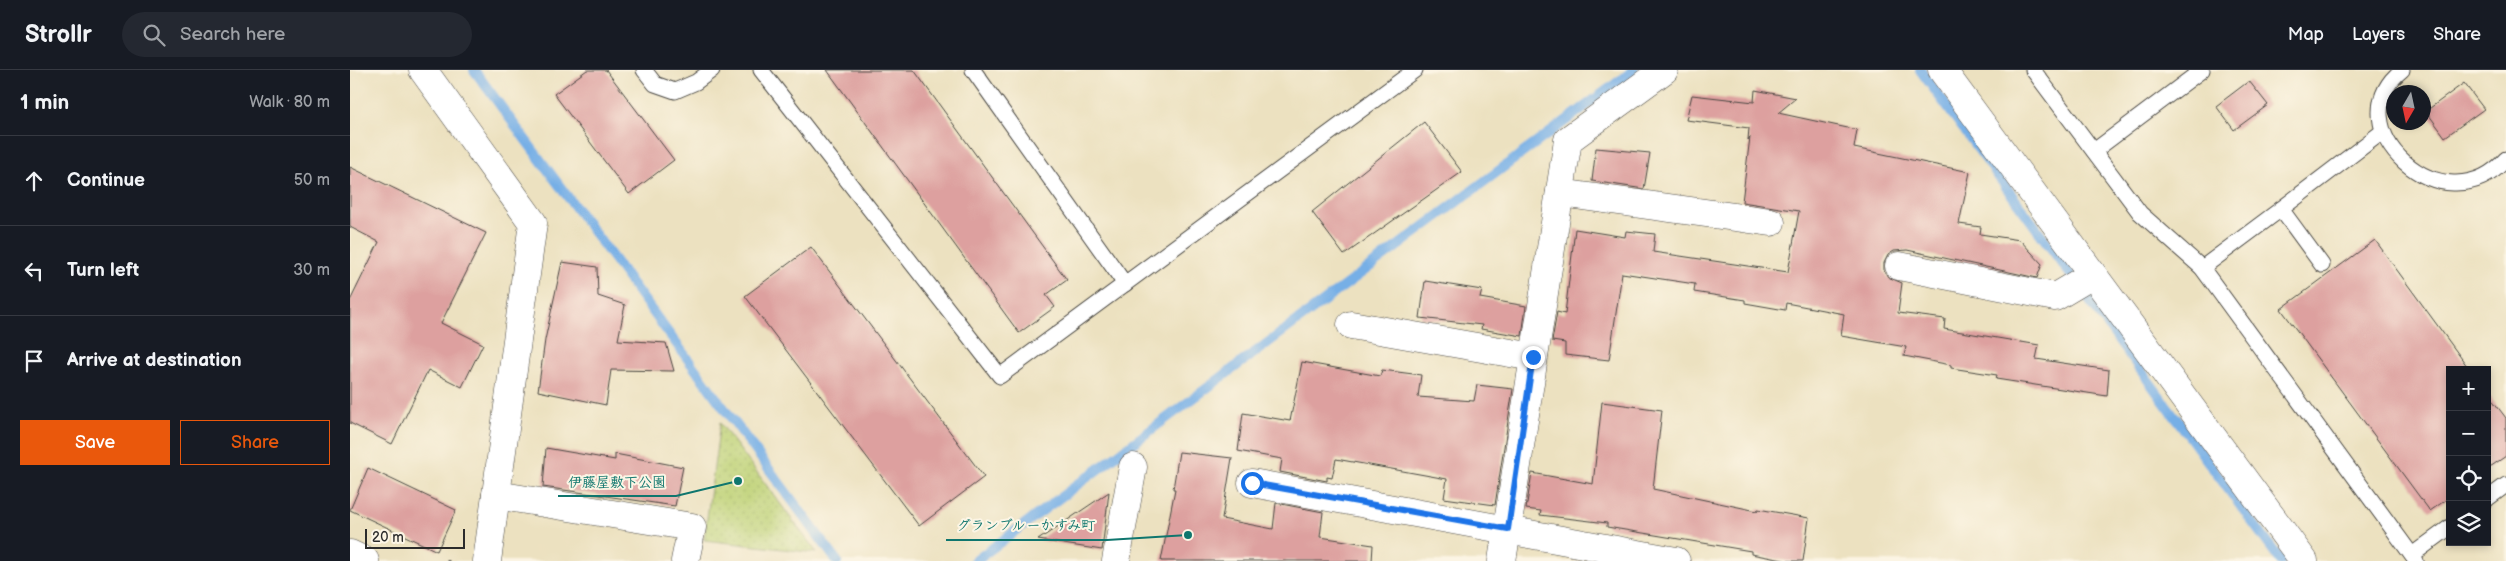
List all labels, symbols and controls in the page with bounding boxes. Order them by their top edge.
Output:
search box [122,12,472,57]
text: Strollr [25,20,92,49]
icon: search [140,21,168,49]
text: Search here [180,23,285,46]
text: Map [2288,24,2324,45]
text: Layers [2352,24,2405,45]
text: Share [2433,24,2481,45]
north arrow [2386,85,2431,130]
text: 1 min [20,90,69,115]
text: Walk · 80 m [249,93,330,112]
icon: ahead [20,167,48,195]
text: Continue [67,169,145,192]
text: 50 m [294,171,330,190]
icon: left [20,257,48,285]
text: Turn left [67,259,139,282]
text: 30 m [293,261,330,280]
route end [1522,346,1545,369]
icon: arrive [20,347,48,375]
text: Arrive at destination [67,349,242,372]
map controls [2446,366,2491,546]
button: + [2446,366,2491,411]
button: − [2446,411,2491,456]
button: Save [20,420,170,465]
button: Share [180,420,330,465]
button: locate [2446,456,2491,501]
callout: 伊藤屋敷下公園 [558,467,676,496]
route start [1241,472,1264,495]
text: 伊藤屋敷下公園 [568,474,666,491]
button: layers [2446,501,2491,546]
callout: グランブルーかすみ町 [946,511,1107,540]
text: グランブルーかすみ町 [957,517,1095,534]
scale bar [365,526,465,549]
text: 20 m [372,529,404,546]

